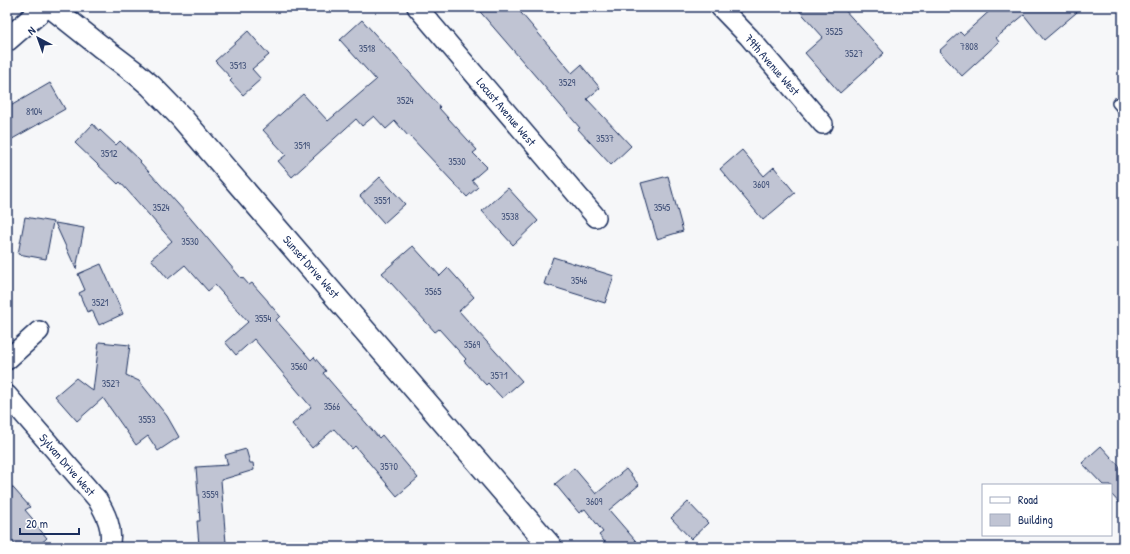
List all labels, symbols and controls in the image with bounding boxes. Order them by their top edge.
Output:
north arrow [18,18,58,58]
text: N [25,23,38,38]
house number: 3525 [825,25,844,38]
street label: 79th Avenue West [741,30,804,100]
house number: 7808 [960,40,978,53]
house number: 3518 [359,42,375,55]
house number: 3527 [845,47,863,60]
house number: 3513 [230,59,247,72]
street label: Locust Avenue West [473,74,541,150]
house number: 3529 [558,76,576,89]
house number: 3524 [396,94,414,107]
house number: 8104 [26,105,42,118]
house number: 3537 [596,132,614,145]
house number: 3519 [294,139,310,152]
house number: 3512 [100,147,118,160]
house number: 3530 [448,155,466,168]
house number: 3609 [753,178,770,191]
house number: 3551 [374,194,391,207]
house number: 3524 [152,201,170,214]
house number: 3545 [654,201,671,214]
house number: 3538 [501,210,519,223]
street label: Sunset Drive West [279,232,344,302]
house number: 3530 [181,235,199,248]
house number: 3546 [571,274,587,287]
house number: 3565 [425,285,442,298]
house number: 3521 [91,296,109,309]
house number: 3554 [255,312,272,325]
house number: 3569 [464,338,481,351]
house number: 3560 [290,360,308,373]
house number: 3571 [490,369,508,382]
house number: 3527 [102,377,120,390]
house number: 3566 [324,400,340,413]
house number: 3553 [138,413,156,426]
street label: Sylvan Drive West [35,430,100,500]
house number: 3570 [380,460,399,473]
legend [982,484,1112,536]
house number: 3559 [202,488,219,501]
text: Road [1018,491,1038,508]
house number: 3609 [586,495,603,508]
scale bar [20,510,79,536]
text: Building [1018,511,1053,528]
text: 20 m [26,515,48,532]

